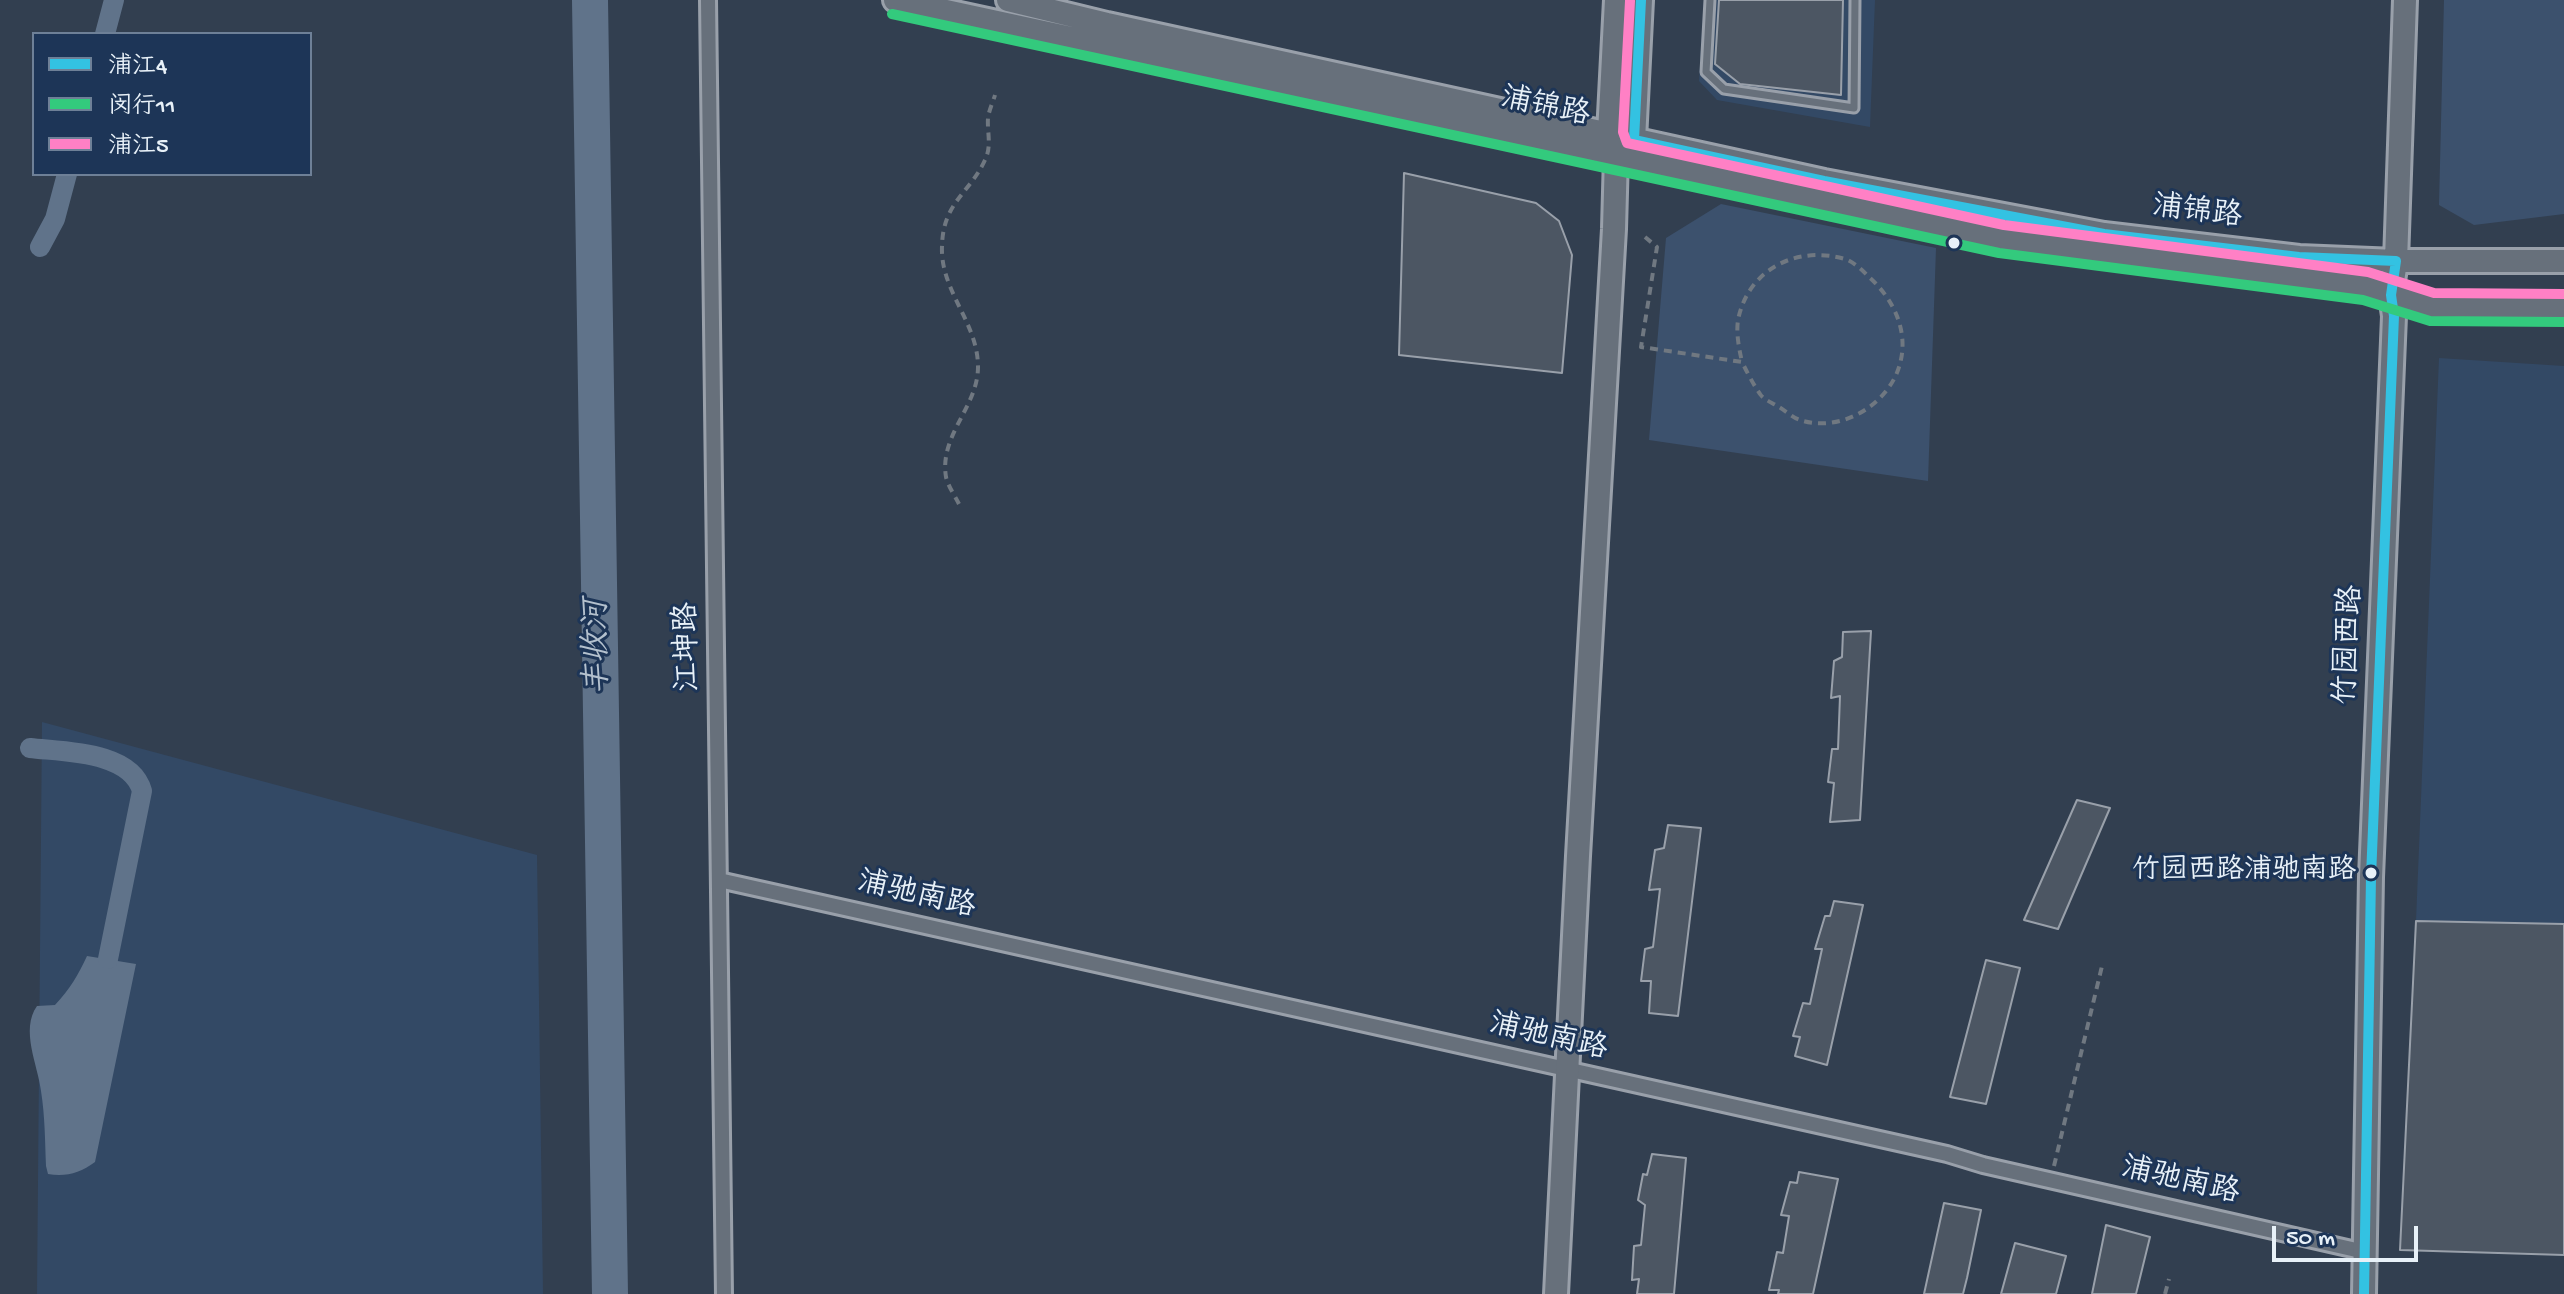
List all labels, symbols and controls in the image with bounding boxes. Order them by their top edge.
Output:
legend [32,32,312,176]
text: 浦江4 [108,53,167,82]
street label: 浦锦路 [1497,82,1593,136]
text: 闵行11 [108,93,175,122]
text: 浦江5 [108,133,169,162]
street label: 浦锦路 [2150,191,2244,237]
unlabelled marker [1946,235,1962,251]
street label: 竹园西路 [2330,584,2372,706]
water label: 丰收河 [580,599,620,695]
street label: 江坤路 [671,602,709,692]
place label: 竹园西路浦驰南路 [2132,856,2356,890]
marker: 竹园西路浦驰南路 [2363,865,2379,881]
street label: 浦驰南路 [853,866,979,928]
street label: 浦驰南路 [1485,1008,1611,1070]
street label: 浦驰南路 [2117,1152,2243,1214]
scale bar [2276,1210,2422,1260]
text: 50 m [2286,1225,2335,1254]

